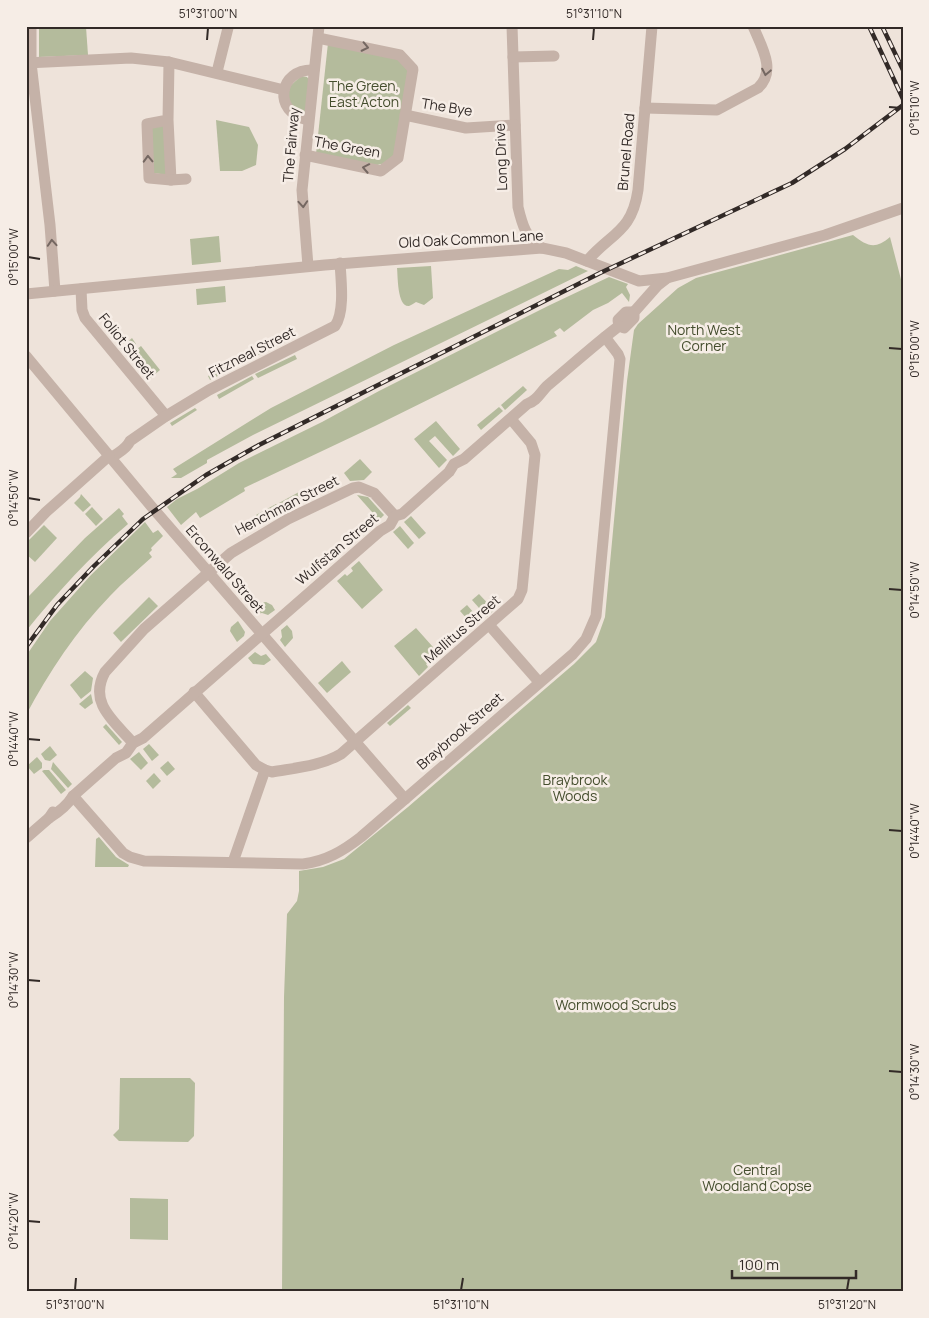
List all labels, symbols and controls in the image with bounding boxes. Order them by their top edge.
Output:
text: 51°31'00"N [179,5,237,22]
text: 51°31'10"N [566,5,622,22]
one-way arrow [361,42,370,52]
one-way arrow [761,68,771,76]
park label: The Green, East Acton [329,76,399,111]
text: 0°15'10"W [906,80,923,135]
street label: The Bye [420,93,474,120]
street label: The Fairway [278,106,303,183]
street label: Brunel Road [613,112,638,191]
street label: Long Drive [490,123,511,191]
street label: The Green [312,131,382,162]
one-way arrow [143,155,154,163]
one-way arrow [362,163,371,174]
one-way arrow [297,200,308,208]
street label: Old Oak Common Lane [398,225,544,252]
text: 0°15'00"W [5,227,22,286]
one-way arrow [46,239,57,247]
street label: Foliot Street [95,309,160,383]
text: 0°15'00"W [906,319,923,378]
park label: North West Corner [667,320,741,355]
street label: Fitzneal Street [205,321,299,381]
text: 0°14'50"W [5,469,22,526]
street label: Henchman Street [232,470,342,539]
street label: Wulfstan Street [291,508,382,589]
street label: Erconwald Street [182,521,269,617]
text: 0°14'50"W [906,561,923,618]
street label: Mellitus Street [420,590,504,667]
street label: Braybrook Street [412,688,507,773]
text: 0°14'40"W [5,710,22,767]
park label: Braybrook Woods [543,770,608,805]
text: 0°14'40"W [906,802,923,859]
text: 0°14'30"W [5,951,22,1008]
park label: Wormwood Scrubs [556,995,676,1014]
text: 0°14'30"W [906,1043,923,1100]
park label: Central Woodland Copse [702,1160,812,1195]
text: 0°14'20"W [5,1192,22,1249]
scale bar [732,1248,855,1280]
text: 100 m [739,1254,779,1275]
text: 51°31'00"N [46,1296,104,1313]
text: 51°31'10"N [433,1296,489,1313]
text: 51°31'20"N [818,1296,876,1313]

